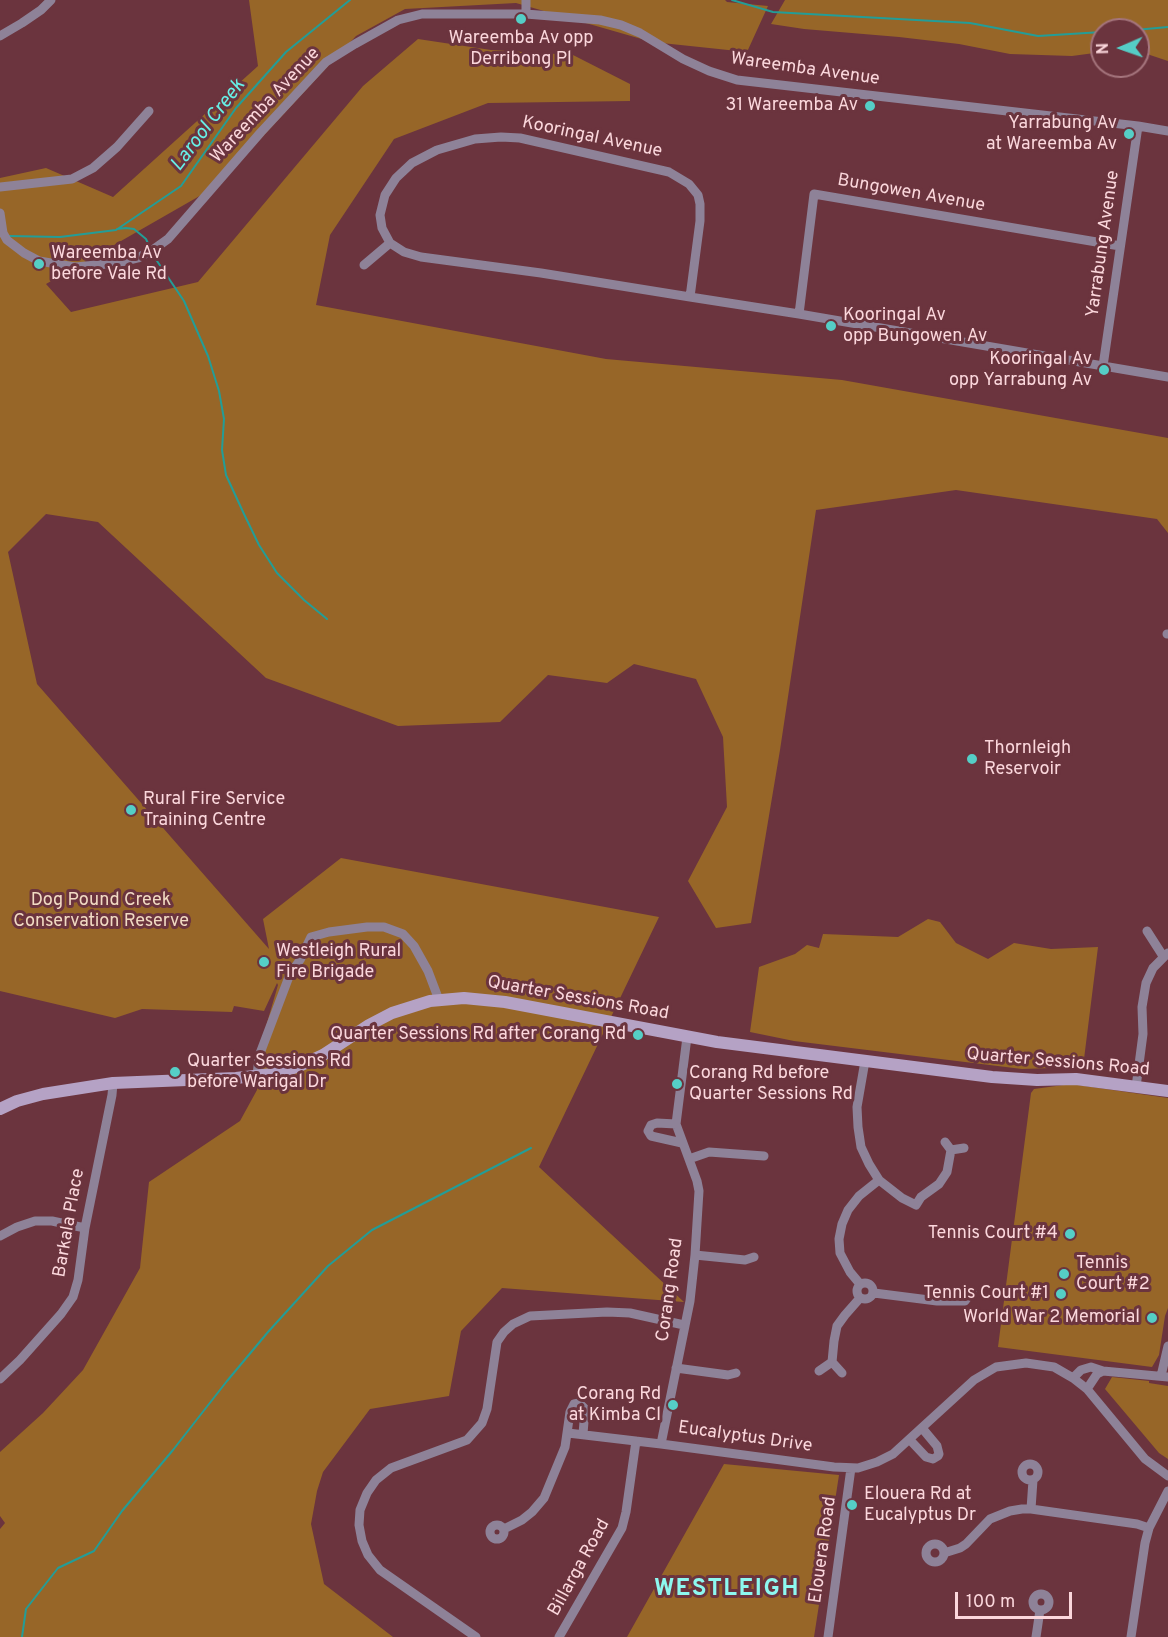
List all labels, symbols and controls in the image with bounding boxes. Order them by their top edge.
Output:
marker: Wareemba Av opp Derribong Pl [514,12,528,26]
north arrow [1090,18,1150,78]
place label: Wareemba Av opp Derribong Pl [448,28,594,70]
text: N [1094,42,1114,55]
street label: Wareemba Avenue [207,44,325,168]
street label: Wareemba Avenue [729,49,881,91]
water label: Larool Creek [166,75,252,177]
place label: 31 Wareemba Av [726,95,858,117]
marker: 31 Wareemba Av [863,99,877,113]
street label: Kooringal Avenue [520,113,664,163]
place label: Yarrabung Av at Wareemba Av [986,113,1117,156]
marker: Yarrabung Av at Wareemba Av [1122,127,1136,141]
street label: Yarrabung Avenue [1083,169,1125,319]
street label: Bungowen Avenue [836,170,986,218]
place label: Wareemba Av before Vale Rd [51,243,167,286]
marker: Wareemba Av before Vale Rd [32,257,46,271]
place label: Kooringal Av opp Bungowen Av [843,305,987,348]
marker: Kooringal Av opp Bungowen Av [824,319,838,333]
place label: Kooringal Av opp Yarrabung Av [949,349,1092,392]
marker: Kooringal Av opp Yarrabung Av [1097,363,1111,377]
place label: Thornleigh Reservoir [984,738,1071,780]
marker: Thornleigh Reservoir [965,752,979,766]
place label: Rural Fire Service Training Centre [143,789,285,832]
marker: Rural Fire Service Training Centre [124,803,138,817]
park label: Dog Pound Creek Conservation Reserve [13,890,189,932]
place label: Westleigh Rural Fire Brigade [276,941,401,984]
marker: Westleigh Rural Fire Brigade [257,955,271,969]
street label: Quarter Sessions Road [486,972,670,1026]
place label: Quarter Sessions Rd after Corang Rd [330,1024,626,1046]
marker: Quarter Sessions Rd after Corang Rd [631,1028,645,1042]
street label: Quarter Sessions Road [965,1044,1151,1082]
place label: Quarter Sessions Rd before Warigal Dr [187,1051,351,1094]
place label: Corang Rd before Quarter Sessions Rd [689,1063,853,1106]
marker: Quarter Sessions Rd before Warigal Dr [168,1065,182,1079]
marker: Corang Rd before Quarter Sessions Rd [670,1077,684,1091]
street label: Barkala Place [50,1167,90,1279]
place label: Tennis Court #4 [928,1223,1058,1245]
marker: Tennis Court #4 [1063,1227,1077,1241]
street label: Corang Road [653,1237,689,1343]
place label: Tennis Court #2 [1076,1253,1150,1296]
marker: Tennis Court #2 [1057,1267,1071,1281]
place label: Tennis Court #1 [923,1283,1049,1305]
marker: Tennis Court #1 [1054,1287,1068,1301]
place label: World War 2 Memorial [963,1307,1140,1329]
marker: World War 2 Memorial [1145,1311,1159,1325]
place label: Corang Rd at Kimba Cl [569,1384,661,1426]
marker: Corang Rd at Kimba Cl [666,1398,680,1412]
street label: Eucalyptus Drive [676,1418,814,1458]
place label: Elouera Rd at Eucalyptus Dr [864,1484,976,1526]
street label: Elouera Road [806,1495,842,1605]
marker: Elouera Rd at Eucalyptus Dr [845,1498,859,1512]
street label: Billarga Road [544,1516,616,1620]
district label: WESTLEIGH [654,1576,800,1604]
scale bar [958,1580,1075,1618]
text: 100 m [966,1591,1015,1614]

